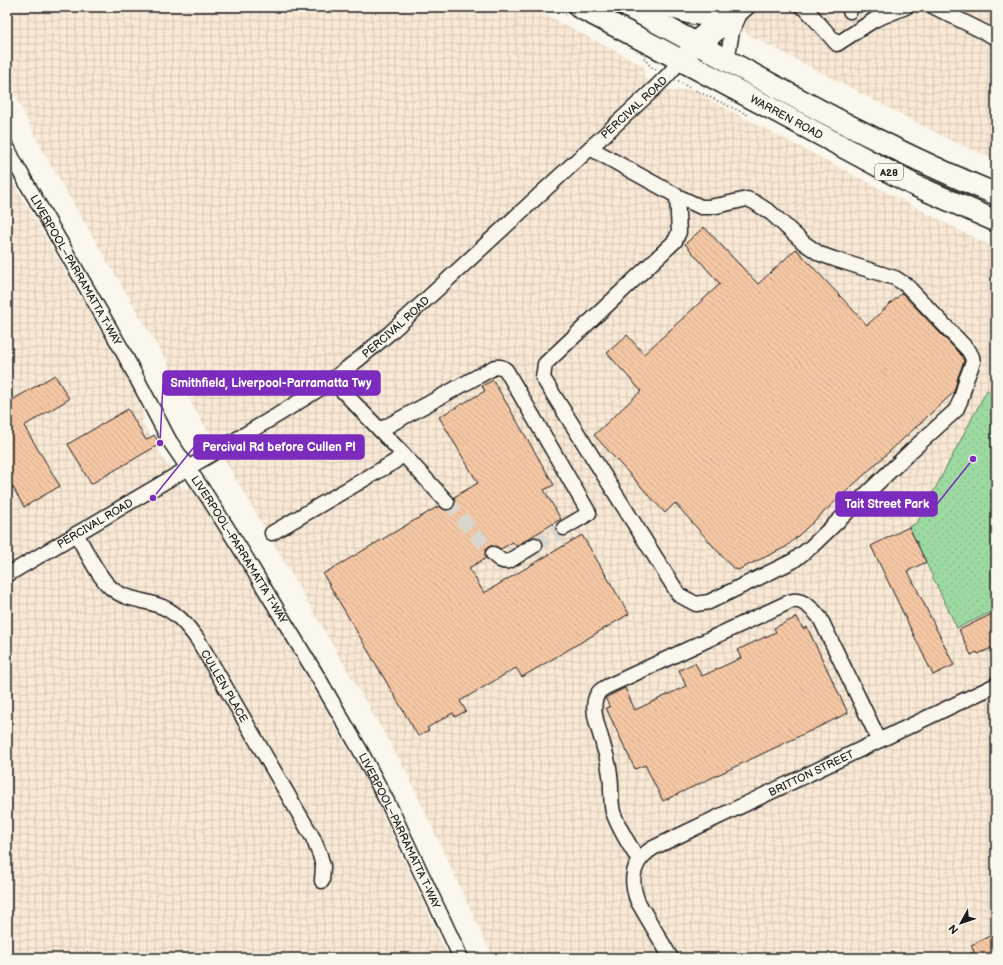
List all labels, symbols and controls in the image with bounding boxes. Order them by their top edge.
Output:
street label: PERCIVAL ROAD [598,74,670,142]
street label: WARREN ROAD [748,93,825,142]
road number: A28 [875,164,903,180]
street label: LIVERPOOL–PARRAMATTA T-WAY [28,192,124,348]
street label: PERCIVAL ROAD [360,294,432,361]
callout: Smithfield, Liverpool-Parramatta Twy [163,371,380,395]
text: Smithfield, Liverpool-Parramatta Twy [171,376,372,391]
callout: Percival Rd before Cullen Pl [194,435,364,459]
text: Percival Rd before Cullen Pl [202,440,356,455]
street label: LIVERPOOL–PARRAMATTA T-WAY [188,473,290,626]
callout: Tait Street Park [836,492,937,516]
street label: PERCIVAL ROAD [55,496,135,551]
text: Tait Street Park [845,497,930,512]
street label: CULLEN PLACE [198,647,250,725]
street label: BRITTON STREET [767,747,856,799]
street label: LIVERPOOL–PARRAMATTA T-WAY [356,751,443,911]
north arrow [941,903,981,943]
text: N [946,922,961,936]

